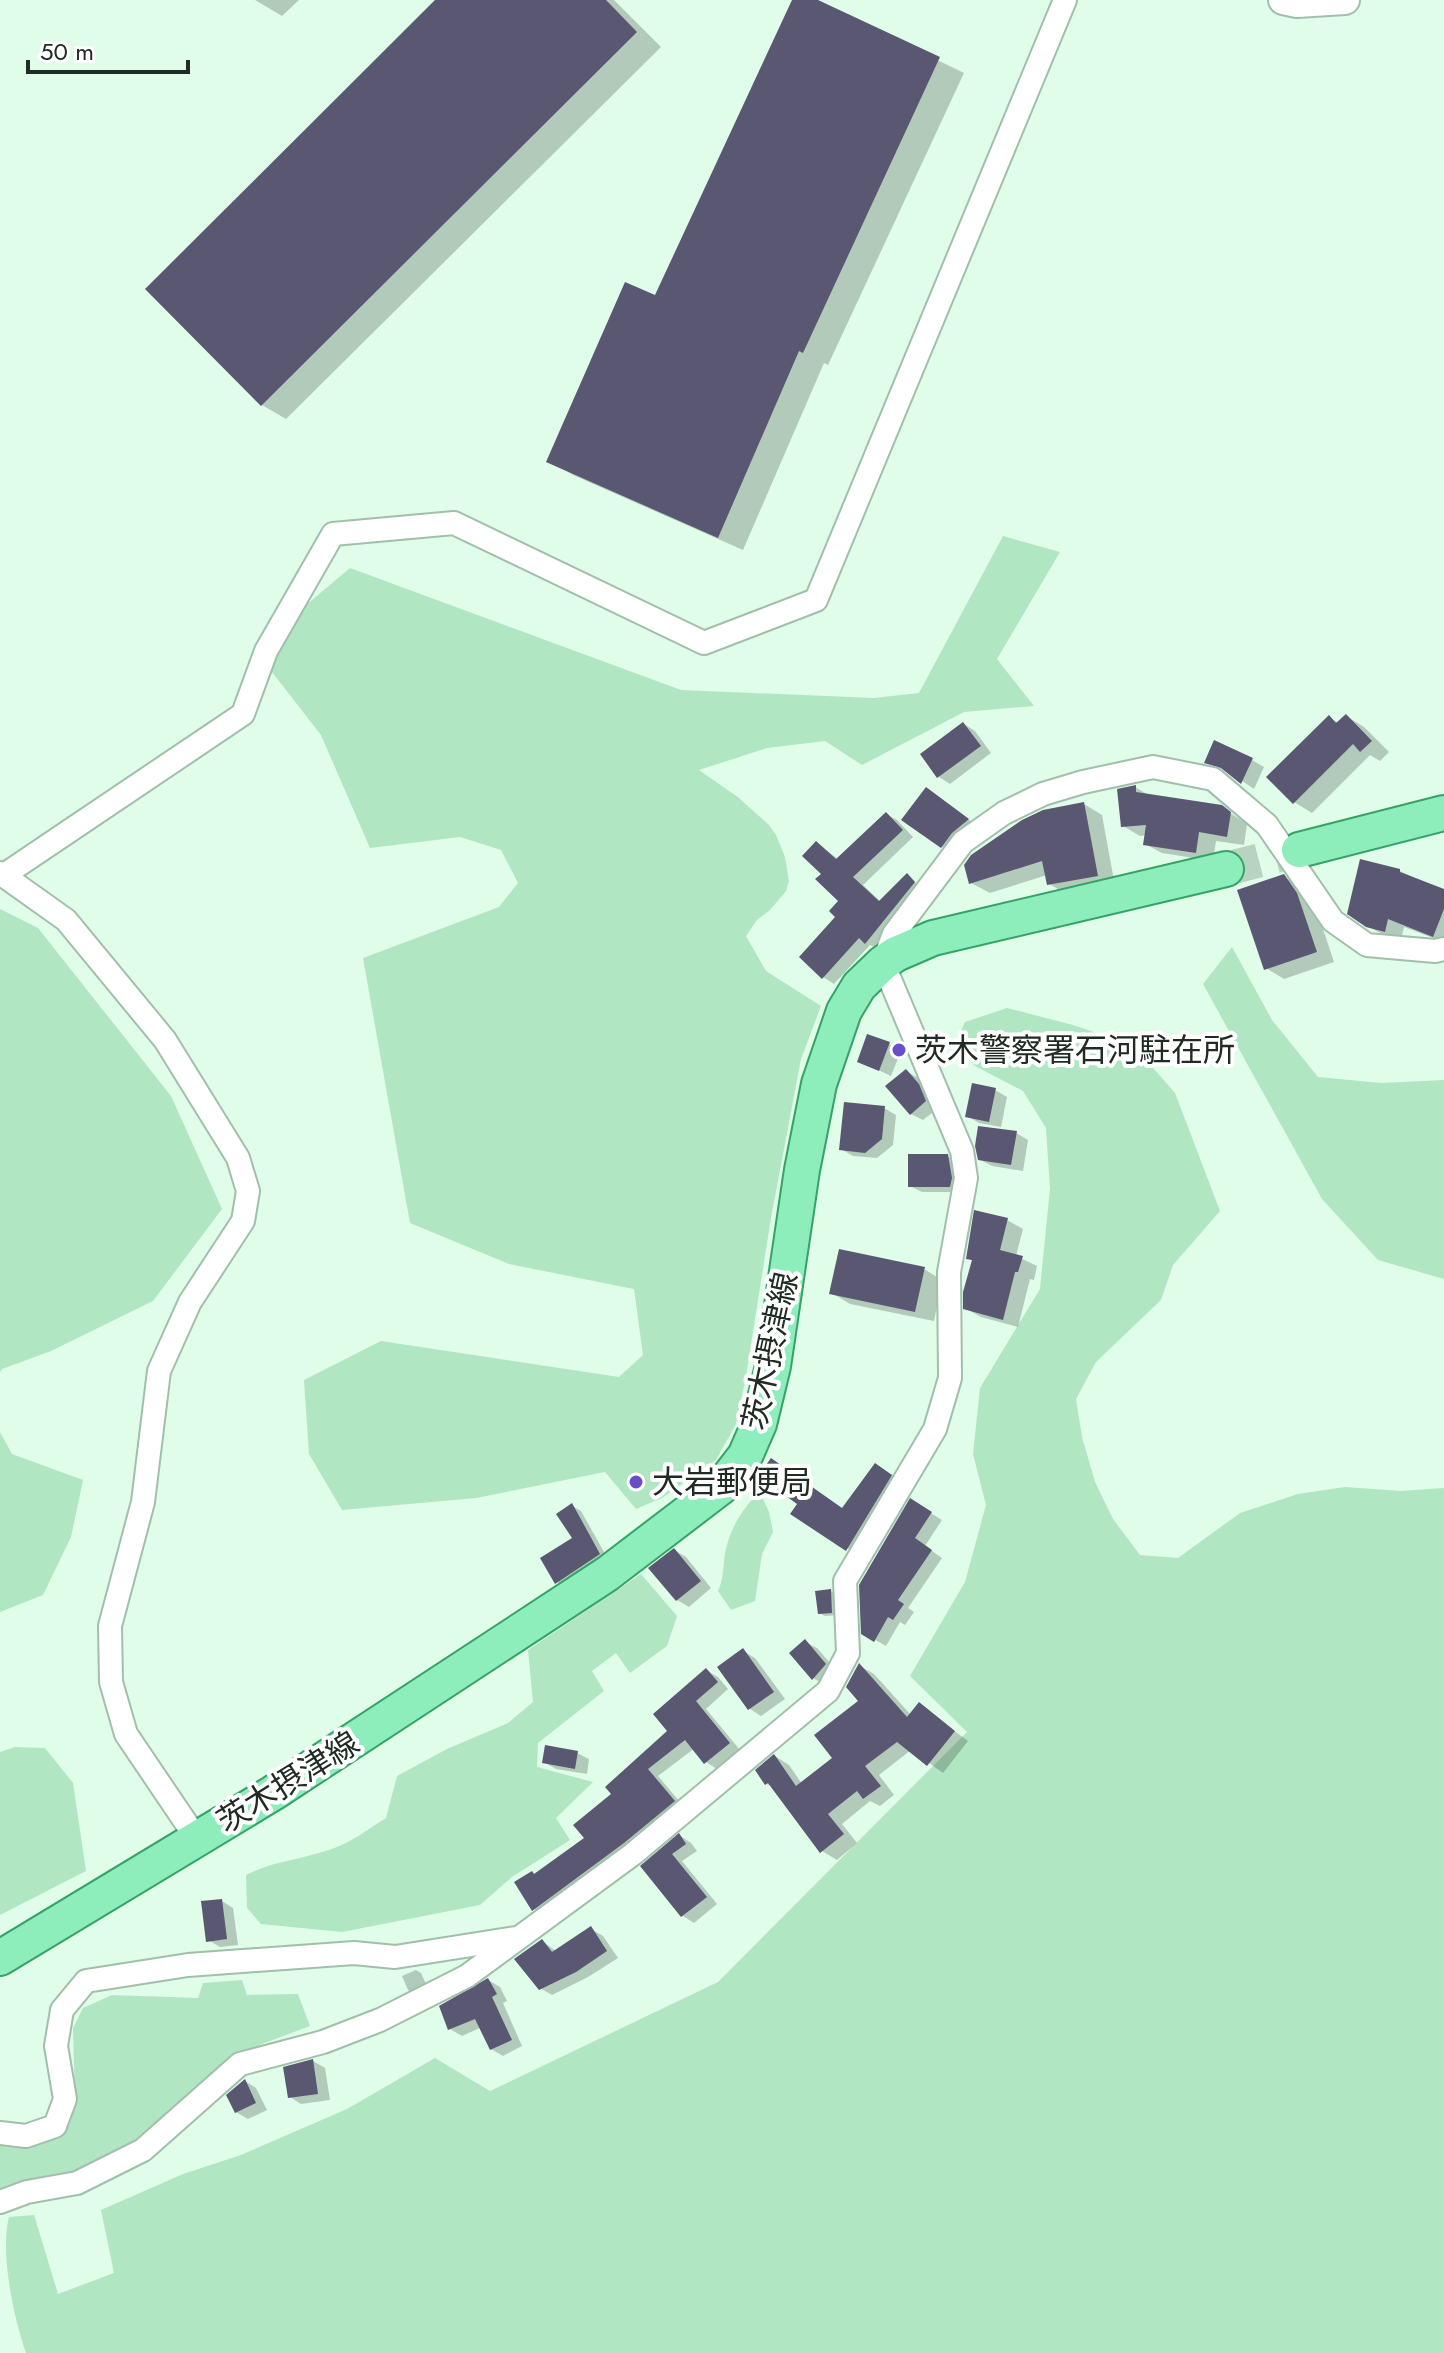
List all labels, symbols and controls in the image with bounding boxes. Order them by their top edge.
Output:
scale bar [28,24,188,74]
text: 50 m [40,34,94,69]
place label: 茨木警察署石河駐在所 [915,1027,1235,1073]
marker: 茨木警察署石河駐在所 [890,1041,908,1059]
street label: 茨木摂津線 [731,1268,809,1434]
place label: 大岩郵便局 [652,1459,812,1505]
marker: 大岩郵便局 [627,1473,645,1491]
street label: 茨木摂津線 [208,1720,368,1844]

